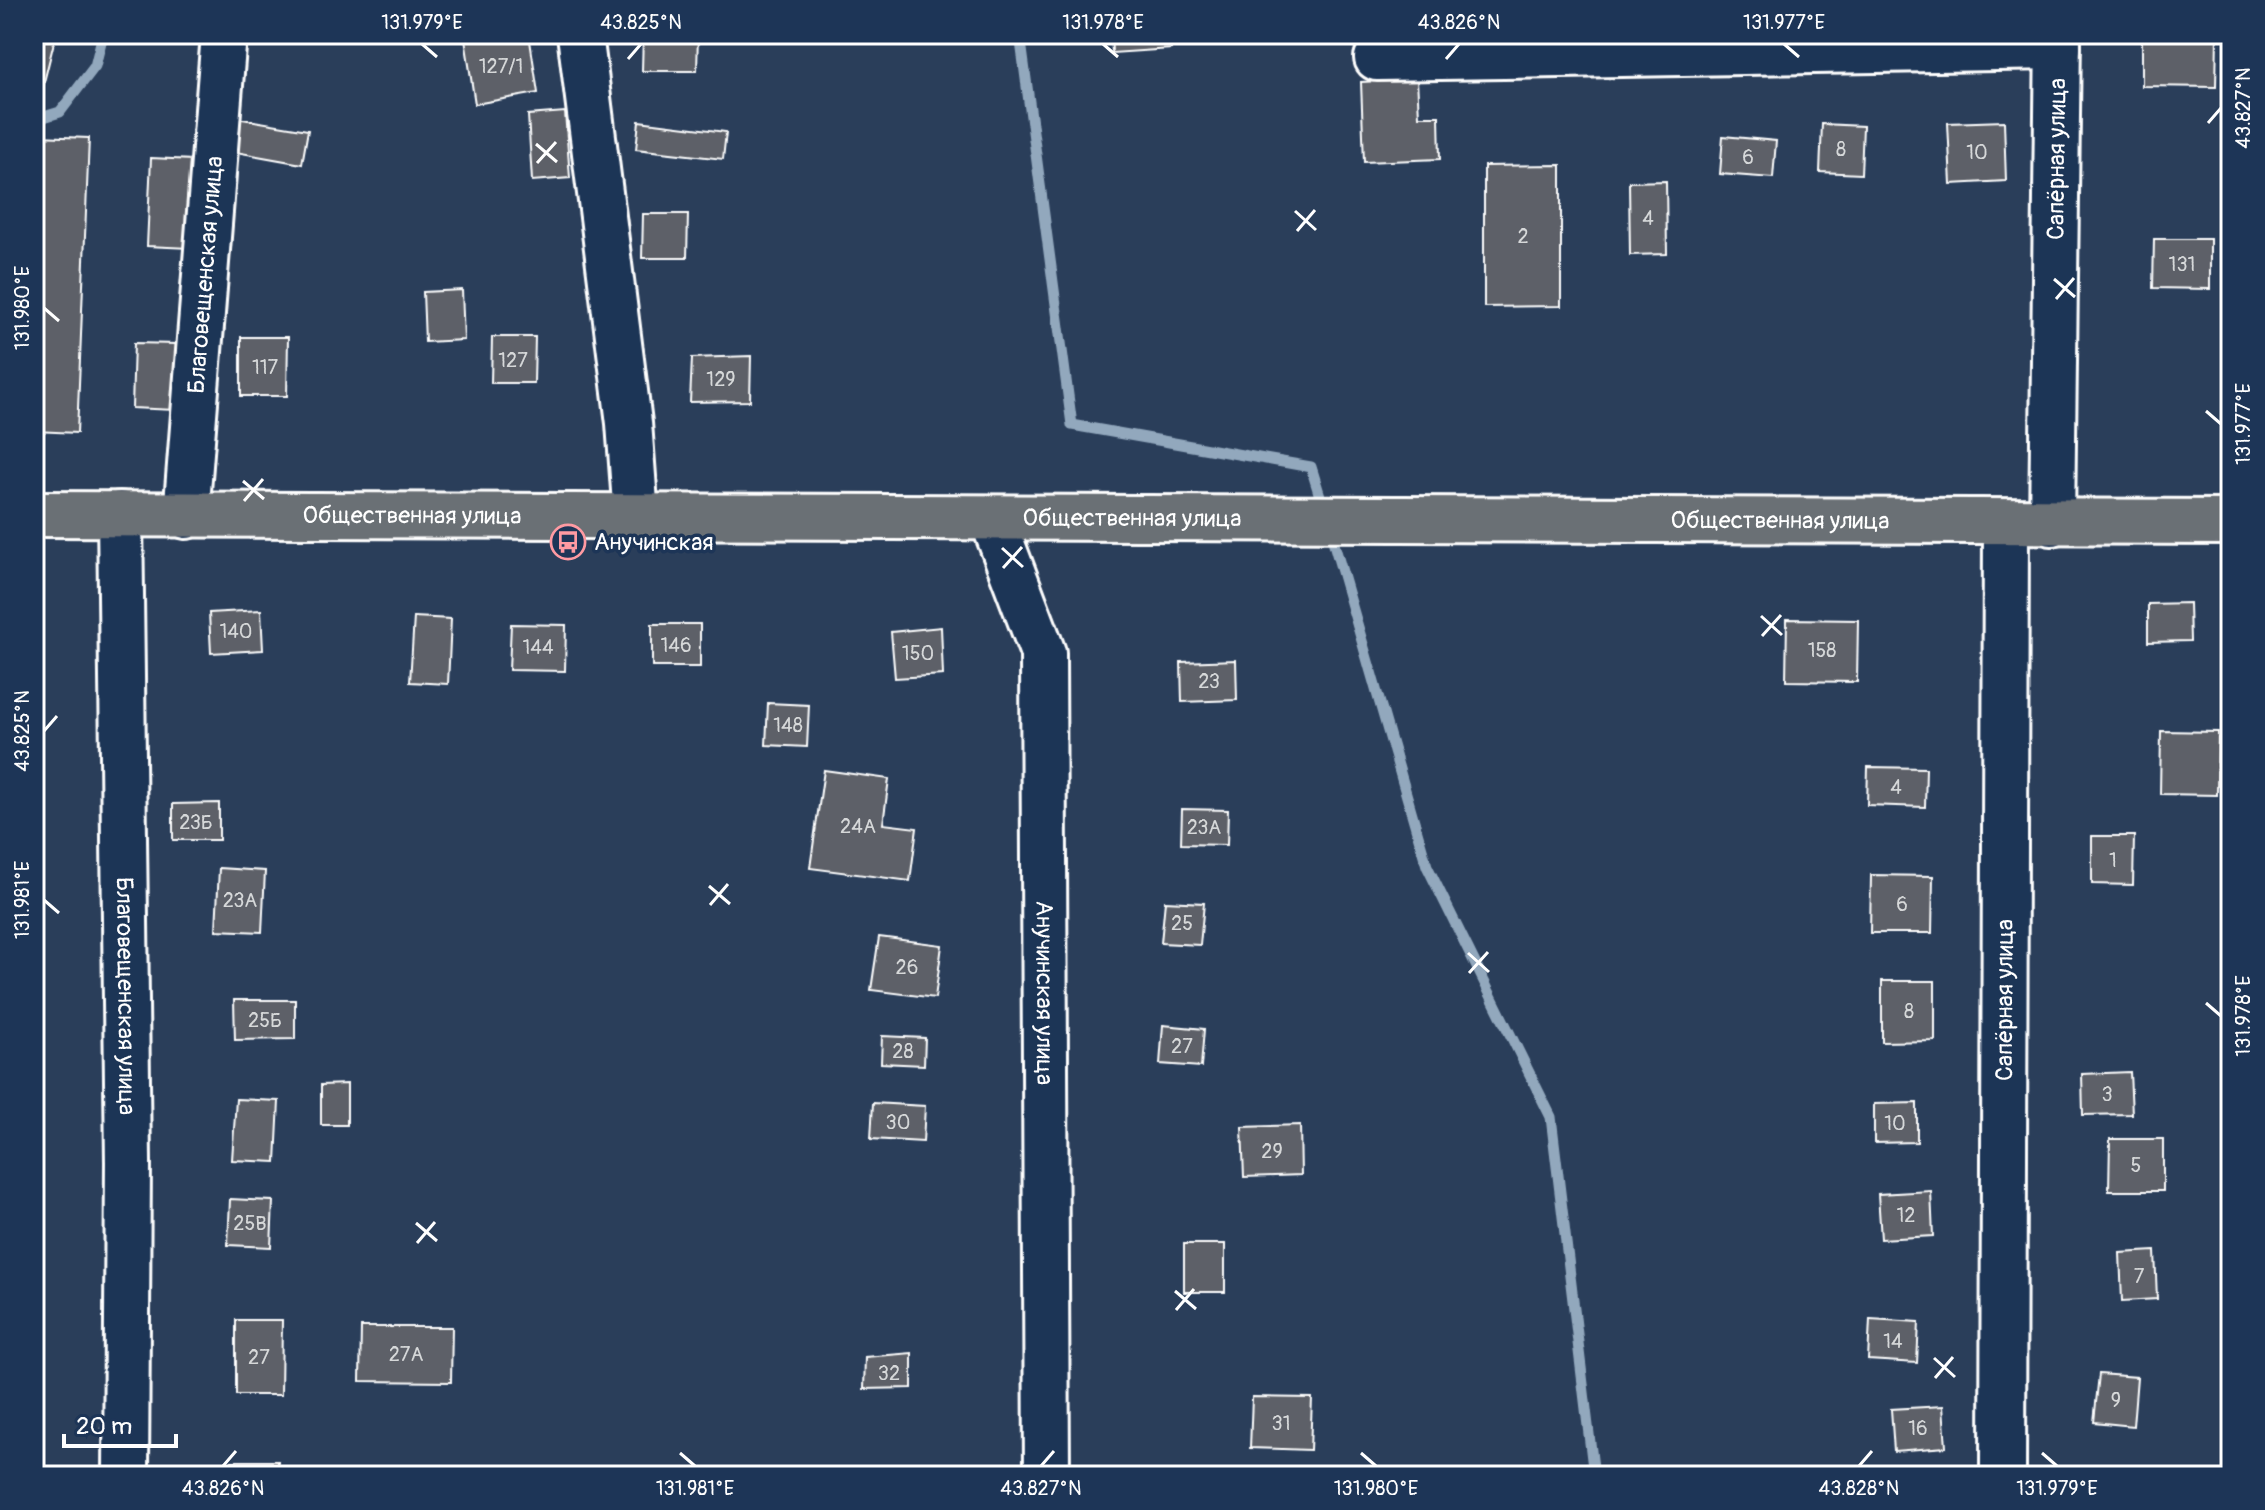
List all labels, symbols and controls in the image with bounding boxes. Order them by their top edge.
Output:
text: 131.979°E [381,10,463,35]
text: 43.825°N [600,10,682,35]
text: 131.978°E [1062,10,1144,35]
text: 43.826°N [1418,10,1500,35]
text: 131.977°E [1743,10,1825,35]
house number: 127/1 [479,54,523,79]
text: 43.827°N [2231,67,2256,149]
street label: Сапёрная улица [2041,78,2072,240]
house number: 8 [1836,137,1846,162]
house number: 10 [1966,140,1988,165]
house number: 6 [1742,145,1754,170]
street label: Благовещенская улица [181,155,229,395]
house number: 4 [1642,206,1654,231]
house number: 2 [1517,224,1529,249]
house number: 131 [2169,252,2195,277]
text: 131.980°E [10,266,35,350]
house number: 127 [498,348,528,373]
house number: 117 [252,355,279,380]
house number: 129 [706,367,736,392]
text: 131.977°E [2231,383,2256,465]
street label: Общественная улица [302,500,522,530]
street label: Общественная улица [1022,503,1242,533]
street label: Общественная улица [1670,505,1890,535]
bus stop icon: Анучинская [549,523,587,561]
place label: Анучинская [594,528,714,557]
house number: 140 [219,619,253,644]
house number: 146 [660,633,692,658]
house number: 144 [522,635,554,660]
house number: 158 [1808,638,1836,663]
house number: 150 [902,641,934,666]
house number: 23 [1198,669,1220,694]
text: 43.825°N [10,690,35,772]
house number: 148 [773,713,803,738]
house number: 4 [1890,775,1902,800]
house number: 23Б [179,810,213,835]
house number: 24А [840,814,876,839]
house number: 23А [1187,815,1221,840]
house number: 1 [2109,848,2117,873]
text: 131.981°E [10,861,35,939]
street label: Благовещенская улица [110,877,142,1115]
house number: 23А [223,888,257,913]
house number: 6 [1896,892,1908,917]
street label: Анучинская улица [1030,900,1060,1085]
house number: 25 [1171,911,1193,936]
street label: Сапёрная улица [1990,919,2019,1081]
house number: 26 [896,955,918,980]
text: 131.978°E [2231,975,2256,1057]
house number: 8 [1904,999,1914,1024]
house number: 25Б [248,1008,282,1033]
house number: 27 [1171,1034,1193,1059]
house number: 28 [892,1039,914,1064]
house number: 3 [2101,1082,2113,1107]
house number: 30 [886,1110,910,1135]
house number: 10 [1884,1111,1906,1136]
house number: 29 [1261,1139,1283,1164]
house number: 5 [2131,1153,2141,1178]
house number: 12 [1897,1203,1916,1228]
house number: 25В [233,1211,267,1236]
house number: 7 [2134,1264,2145,1289]
house number: 14 [1883,1329,1903,1354]
house number: 27А [389,1342,423,1367]
house number: 27 [248,1345,270,1370]
house number: 32 [878,1361,900,1386]
house number: 9 [2111,1388,2121,1413]
scale bar [64,1398,176,1448]
house number: 31 [1272,1411,1290,1436]
text: 20 m [76,1412,132,1441]
house number: 16 [1908,1416,1928,1441]
text: 43.826°N [182,1476,264,1501]
text: 131.981°E [656,1476,734,1501]
text: 43.827°N [1000,1476,1082,1501]
text: 131.980°E [1334,1476,1418,1501]
text: 43.828°N [1819,1476,1899,1501]
text: 131.979°E [2016,1476,2098,1501]

